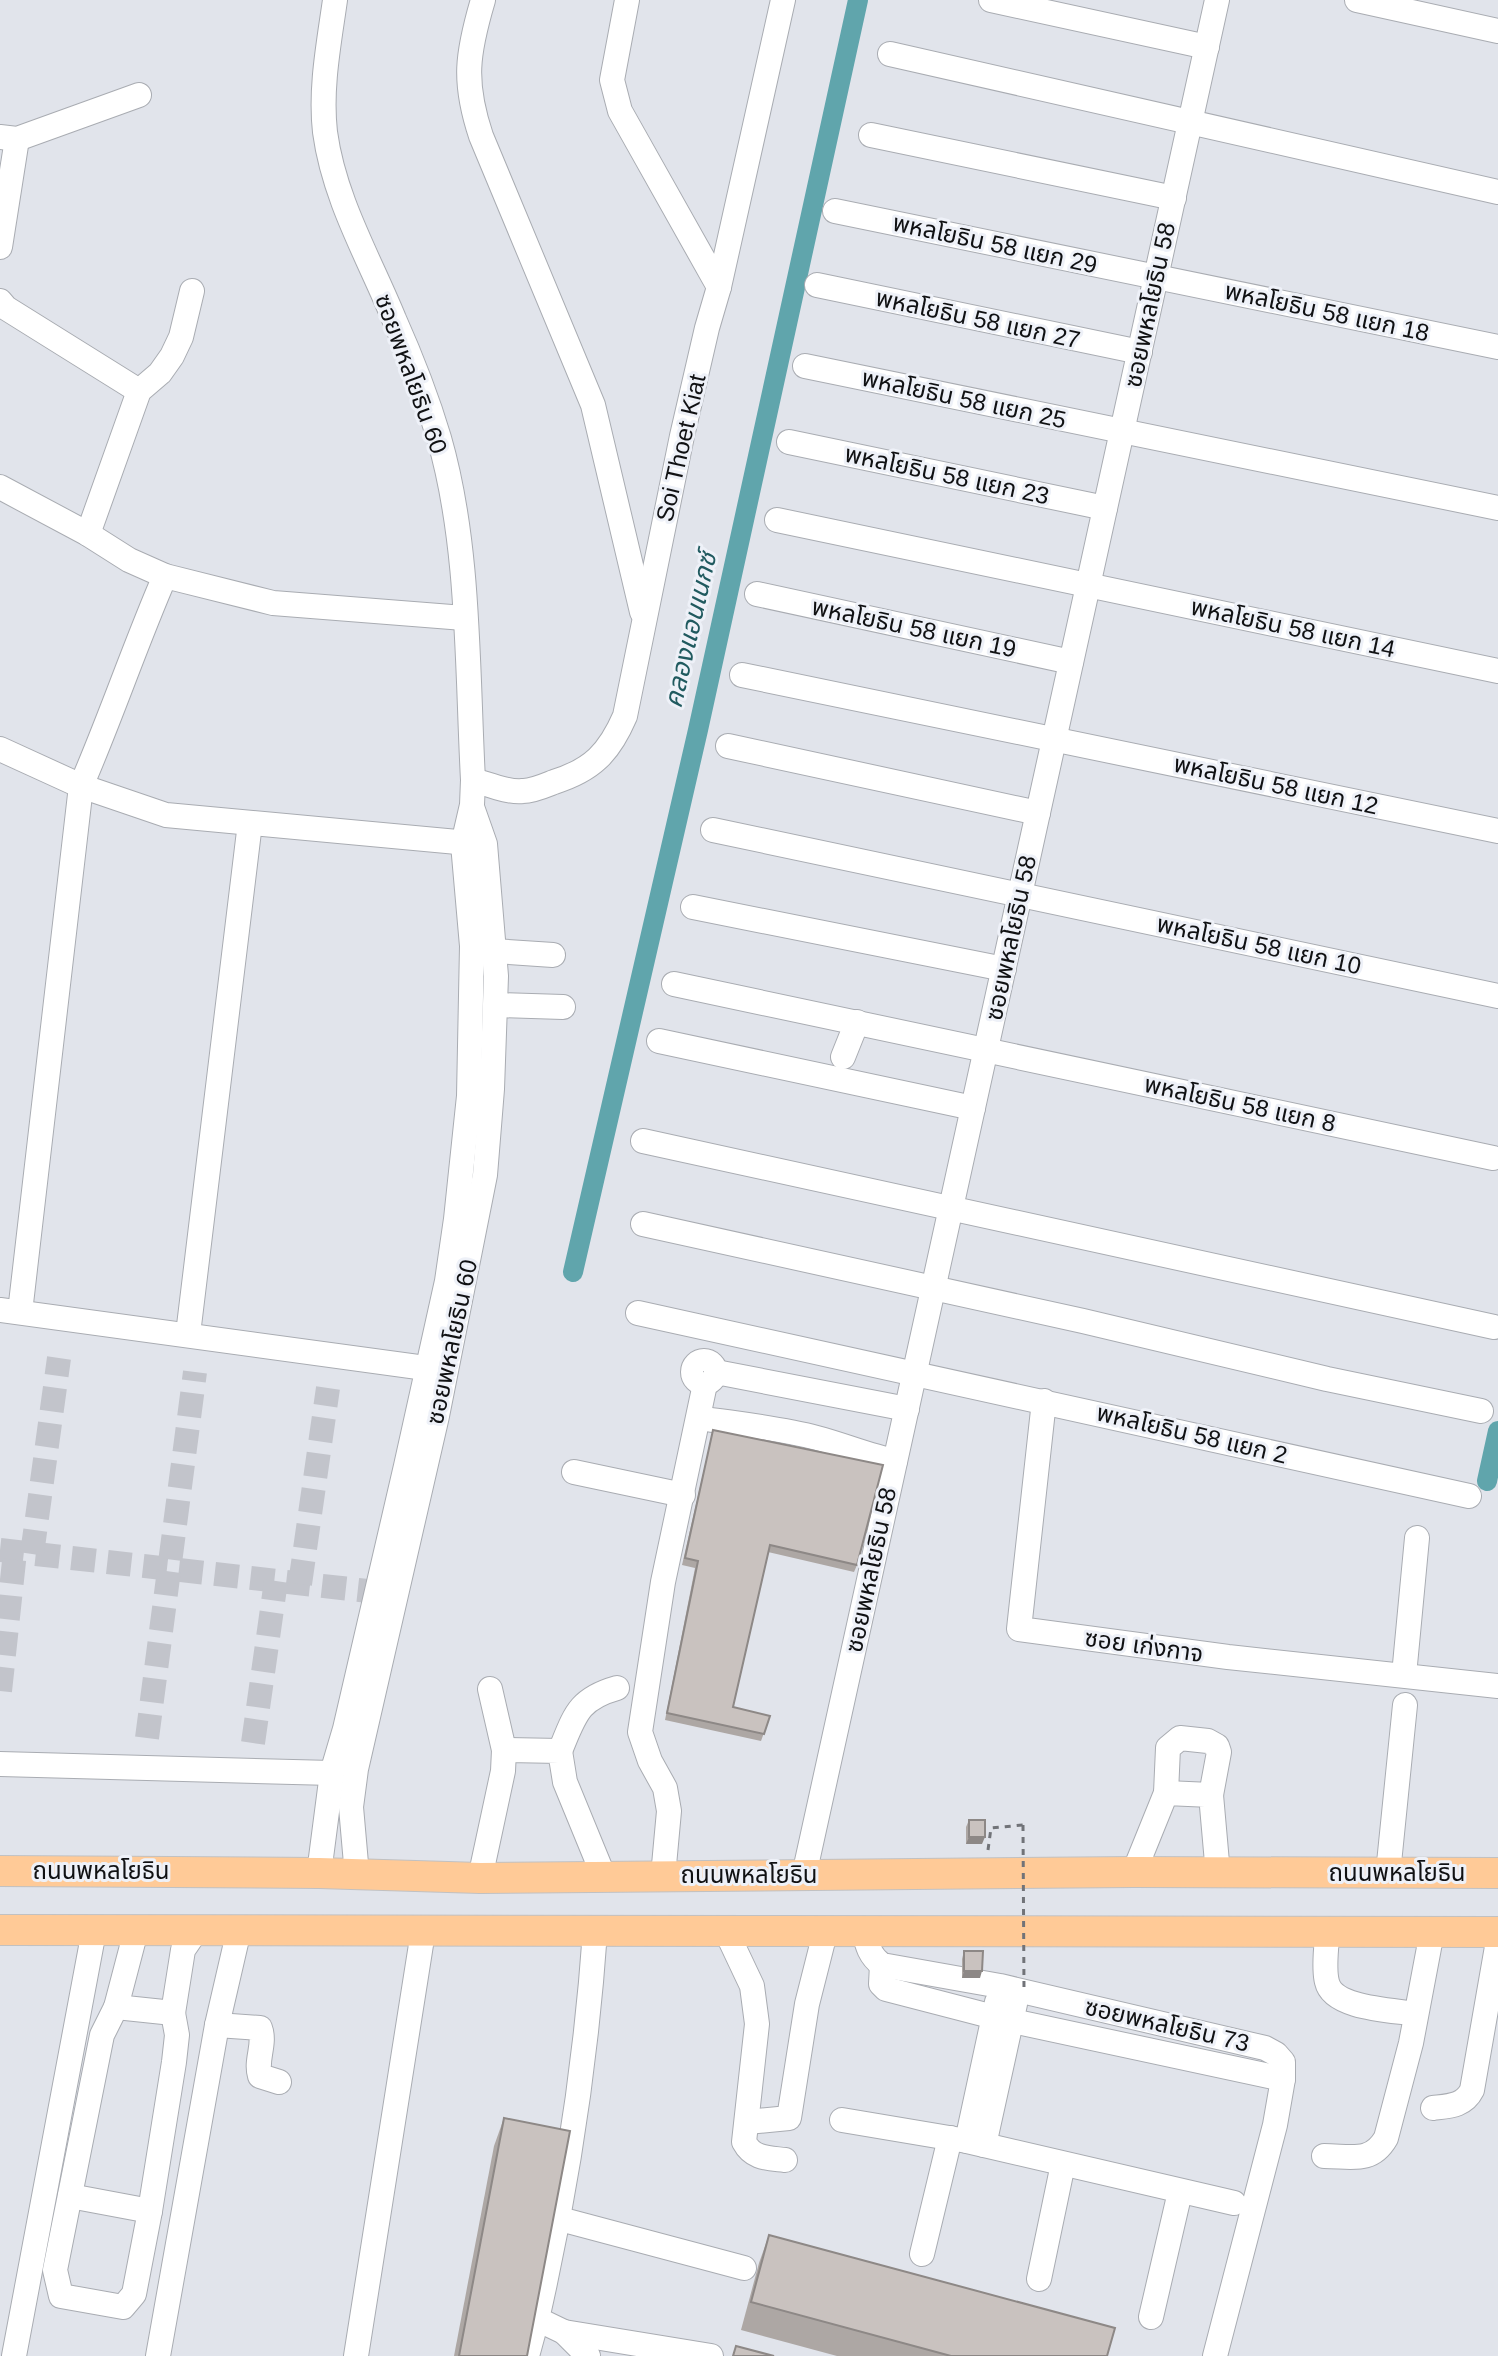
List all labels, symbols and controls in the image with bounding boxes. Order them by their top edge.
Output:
street label: พหลโยธิน 58 แยก 29 [891,209,1100,278]
street label: ซอยพหลโยธิน 58 [1119,220,1180,390]
street label: พหลโยธิน 58 แยก 18 [1223,277,1432,346]
street label: พหลโยธิน 58 แยก 27 [874,284,1083,353]
street label: ซอยพหลโยธิน 60 [370,290,453,457]
street label: พหลโยธิน 58 แยก 25 [860,364,1069,433]
street label: Soi Thoet Kiat [650,371,711,524]
street label: พหลโยธิน 58 แยก 23 [843,440,1052,509]
water label: คลองแอนเนกซ์ [658,544,724,711]
street label: พหลโยธิน 58 แยก 19 [810,593,1019,662]
street label: พหลโยธิน 58 แยก 14 [1189,593,1398,662]
street label: พหลโยธิน 58 แยก 12 [1172,750,1381,819]
street label: ซอยพหลโยธิน 58 [980,853,1041,1023]
street label: พหลโยธิน 58 แยก 10 [1155,910,1364,979]
street label: พหลโยธิน 58 แยก 8 [1142,1070,1338,1137]
street label: ซอยพหลโยธิน 60 [421,1257,482,1427]
street label: พหลโยธิน 58 แยก 2 [1094,1398,1290,1469]
street label: ซอยพหลโยธิน 58 [840,1485,901,1655]
street label: ซอย เก่งกาจ [1083,1624,1205,1667]
street label: ถนนพหลโยธิน [32,1857,170,1884]
street label: ถนนพหลโยธิน [1328,1859,1466,1886]
street label: ถนนพหลโยธิน [680,1861,818,1888]
street label: ซอยพหลโยธิน 73 [1082,1992,1252,2057]

